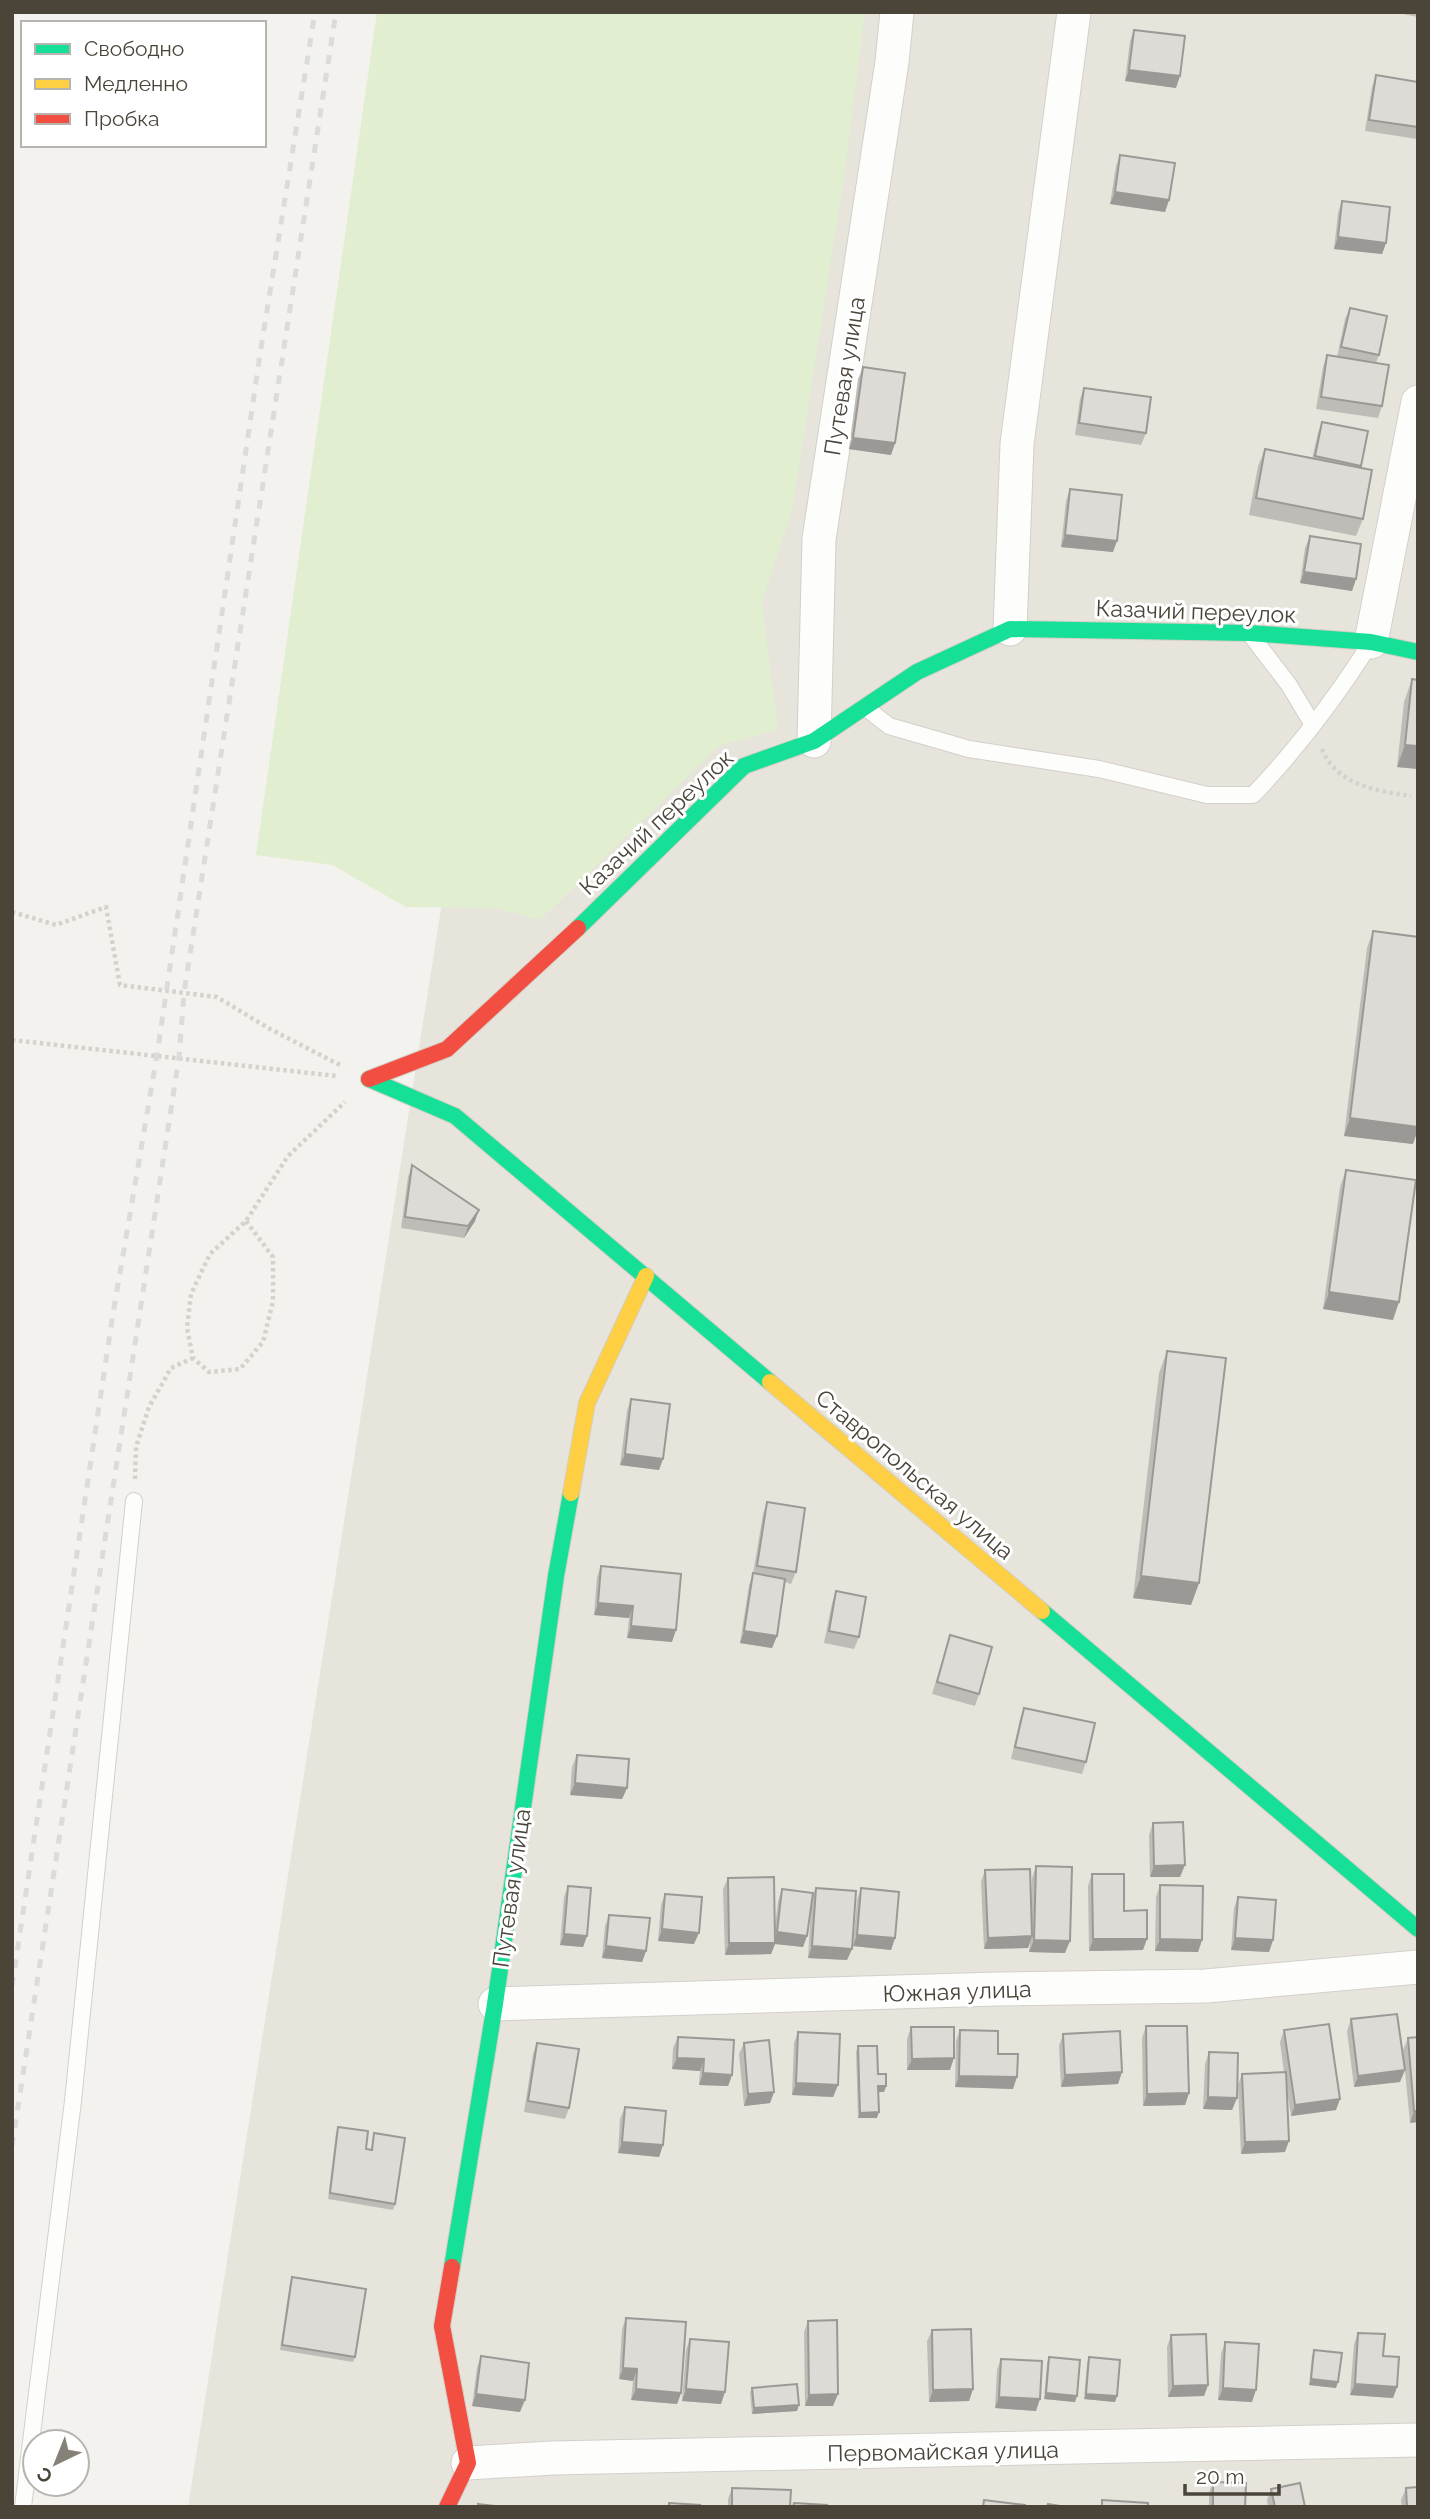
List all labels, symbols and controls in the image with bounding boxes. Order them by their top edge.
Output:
legend [21,21,266,147]
text: Свободно [84,36,184,61]
text: Медленно [84,71,188,96]
text: Пробка [84,106,160,131]
street label: Путевая улица [818,295,870,457]
street label: Казачий переулок [1095,594,1297,628]
street label: Казачий переулок [574,744,739,900]
street label: Ставропольская улица [811,1383,1019,1565]
street label: Путевая улица [486,1807,536,1969]
street label: Южная улица [882,1975,1032,2007]
north arrow [21,2428,91,2498]
street label: Первомайская улица [827,2435,1059,2467]
scale bar [1185,2452,1280,2496]
text: С [32,2463,57,2488]
text: 20 m [1196,2464,1244,2489]

